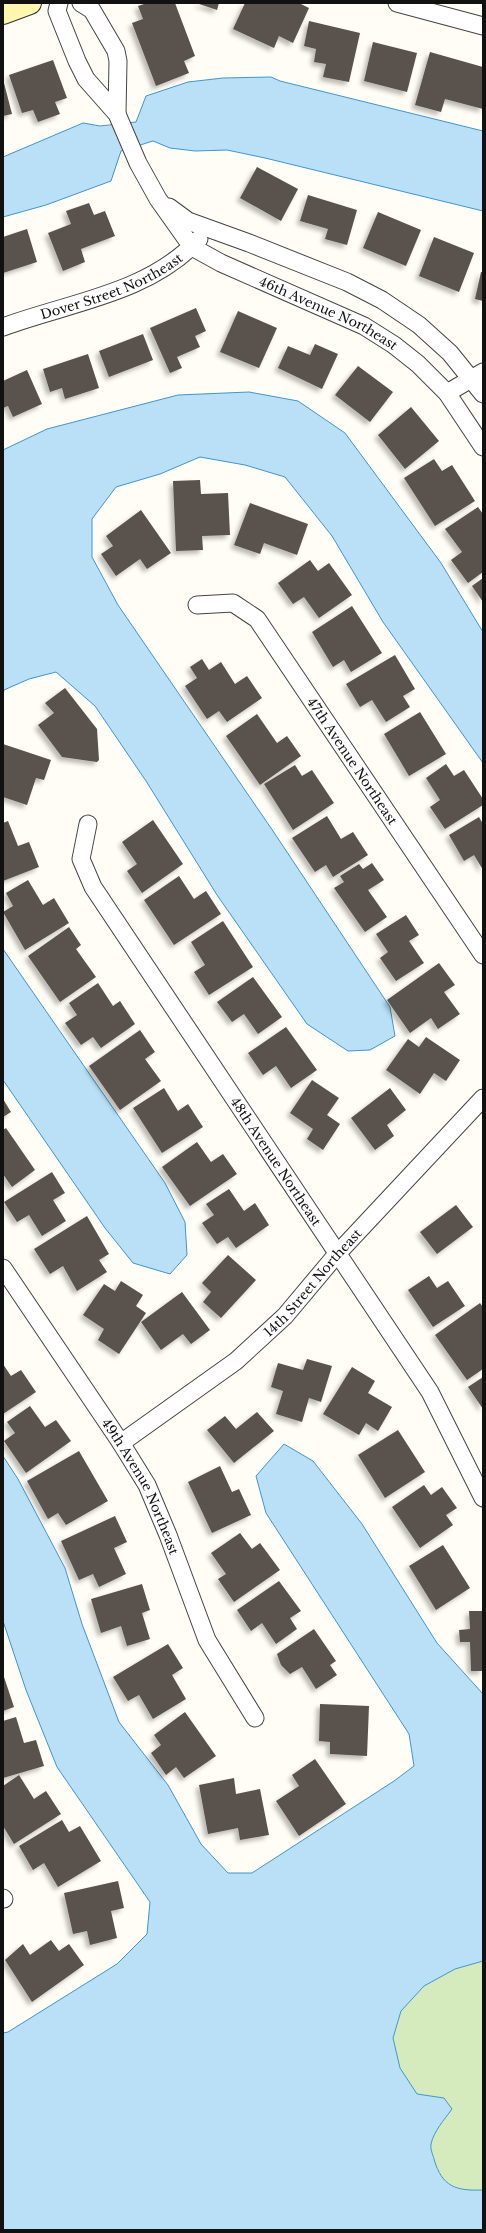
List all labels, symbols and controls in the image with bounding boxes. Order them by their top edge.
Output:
street label: Dover Street Northeast [38,250,186,323]
street label: 46th Avenue Northeast [256,273,401,354]
street label: 47th Avenue Northeast [303,694,401,828]
street label: 48th Avenue Northeast [227,1094,325,1229]
street label: 14th Street Northeast [260,1225,365,1341]
street label: 49th Avenue Northeast [98,1415,183,1557]

